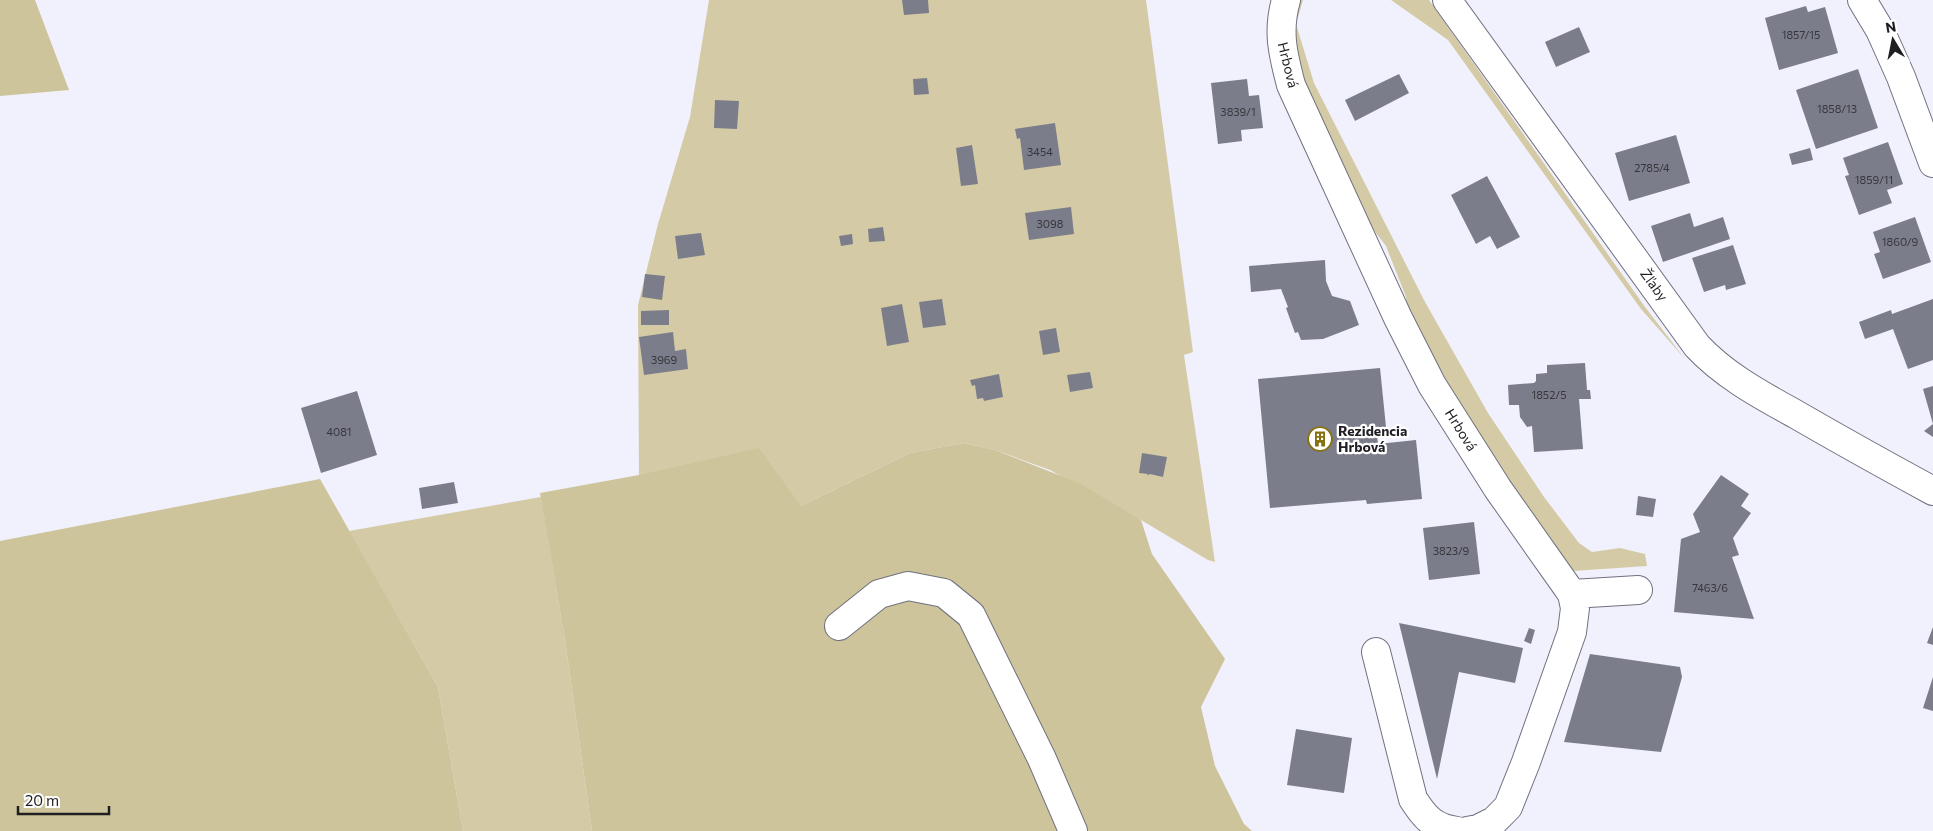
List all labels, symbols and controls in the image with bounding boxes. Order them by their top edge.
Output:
north arrow [1868,15,1918,65]
text: N [1884,17,1897,36]
house number: 1857/15 [1782,28,1820,41]
street label: Hrbová [1275,40,1302,90]
house number: 1858/13 [1817,102,1857,115]
house number: 3839/1 [1220,105,1256,118]
house number: 3454 [1027,145,1053,158]
house number: 2785/4 [1634,161,1670,174]
house number: 1859/11 [1855,173,1893,186]
house number: 3098 [1037,217,1064,230]
house number: 1860/9 [1882,235,1918,248]
street label: Žľaby [1637,265,1672,304]
house number: 3969 [651,353,677,366]
house number: 1852/5 [1531,388,1567,401]
street label: Hrbová [1442,405,1481,454]
place label: Rezidencia Hrbová [1338,422,1407,455]
house number: 4081 [326,425,352,438]
building icon: Rezidencia Hrbová [1307,426,1333,452]
house number: 3823/9 [1433,544,1469,557]
house number: 7463/6 [1692,581,1728,594]
scale bar [18,784,109,816]
text: 20 m [25,791,59,809]

